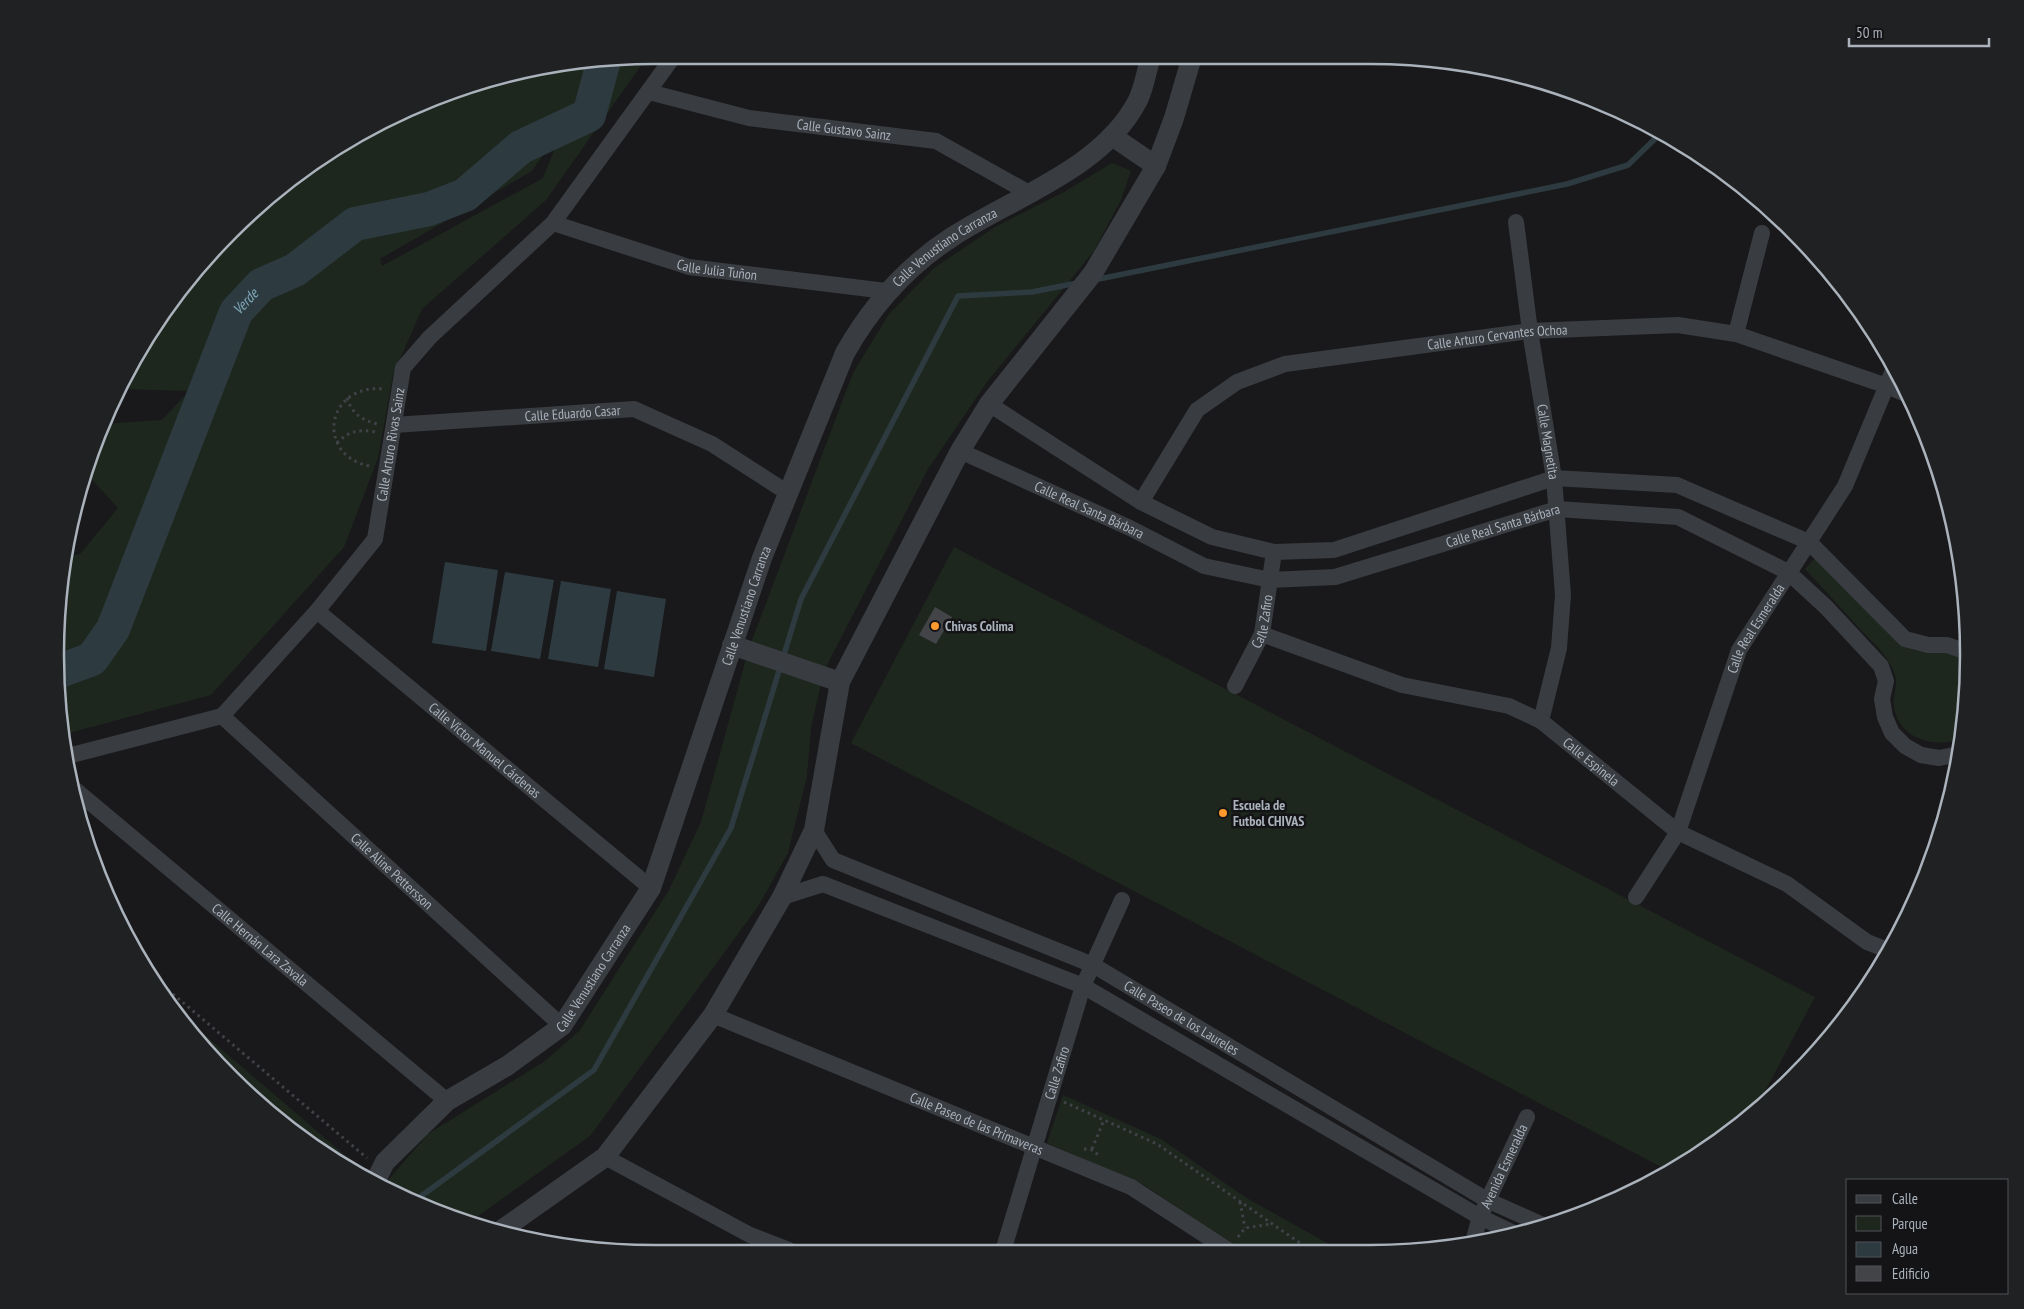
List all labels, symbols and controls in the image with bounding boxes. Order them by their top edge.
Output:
scale bar [1849,15,1989,47]
text: 50 m [1856,23,1882,42]
street label: Calle Gustavo Sainz [796,115,892,144]
street label: Calle Venustiano Carranza [889,204,1000,291]
street label: Calle Julia Tuñon [675,255,758,284]
water label: Verde [228,284,263,319]
street label: Calle Arturo Cervantes Ochoa [1426,320,1568,354]
street label: Calle Arturo Rivas Sainz [372,386,409,503]
street label: Calle Eduardo Casar [524,401,621,425]
street label: Calle Magnetita [1533,403,1563,481]
street label: Calle Real Santa Bárbara [1032,477,1147,543]
street label: Calle Real Santa Bárbara [1444,500,1562,551]
street label: Calle Venustiano Carranza [718,543,775,668]
street label: Calle Real Esmeralda [1723,580,1788,675]
street label: Calle Zafiro [1247,593,1277,651]
place label: Chivas Colima [945,617,1014,635]
marker: Chivas Colima [929,620,941,632]
street label: Calle Víctor Manuel Cárdenas [425,698,545,802]
street label: Calle Espinela [1559,733,1623,790]
place label: Escuela de Futbol CHIVAS [1233,796,1304,830]
marker: Escuela de Futbol CHIVAS [1217,807,1229,819]
street label: Calle Aline Pettersson [347,829,437,913]
street label: Calle Hernán Lara Zavala [208,899,312,990]
street label: Calle Venustiano Carranza [552,921,634,1036]
street label: Calle Paseo de los Laureles [1121,977,1243,1059]
street label: Calle Zafiro [1040,1044,1073,1102]
street label: Calle Paseo de las Primaveras [907,1088,1046,1159]
street label: Avenida Esmeralda [1476,1121,1531,1211]
legend [1846,1179,2009,1294]
text: Calle [1892,1189,1918,1208]
text: Parque [1892,1214,1928,1233]
text: Agua [1892,1239,1918,1258]
text: Edificio [1892,1264,1930,1283]

